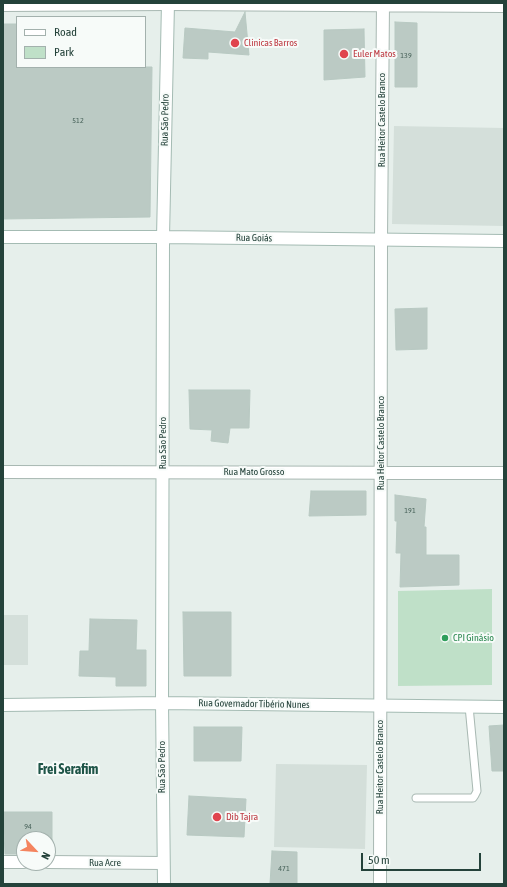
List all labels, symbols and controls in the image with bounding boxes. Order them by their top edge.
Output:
legend [16,16,146,68]
text: Road [54,25,77,39]
marker: Clinicas Barros [229,37,241,49]
place label: Clinicas Barros [244,37,297,49]
text: Park [54,45,74,59]
marker: Euler Matos [338,48,350,60]
place label: Euler Matos [353,48,396,60]
house number: 139 [400,50,412,60]
street label: Rua Heitor Castelo Branco [376,73,388,167]
street label: Rua São Pedro [159,94,171,146]
house number: 512 [72,115,84,125]
street label: Rua Goiás [236,232,272,244]
street label: Rua Heitor Castelo Branco [375,396,387,490]
street label: Rua São Pedro [157,417,169,469]
street label: Rua Mato Grosso [224,466,284,478]
house number: 191 [404,505,416,515]
place label: CPI Ginásio [453,632,494,644]
marker: CPI Ginásio [440,633,450,643]
street label: Rua Governador Tibério Nunes [198,697,310,711]
street label: Rua Heitor Castelo Branco [374,720,386,814]
street label: Rua São Pedro [156,741,168,793]
district label: Frei Serafim [38,762,98,778]
marker: Dib Tajra [211,811,223,823]
place label: Dib Tajra [226,811,258,823]
house number: 94 [24,821,32,831]
north arrow [16,831,56,871]
scale bar [363,845,483,871]
text: N [39,850,53,861]
text: 50 m [368,853,390,867]
street label: Rua Acre [89,857,121,869]
house number: 471 [278,863,290,873]

